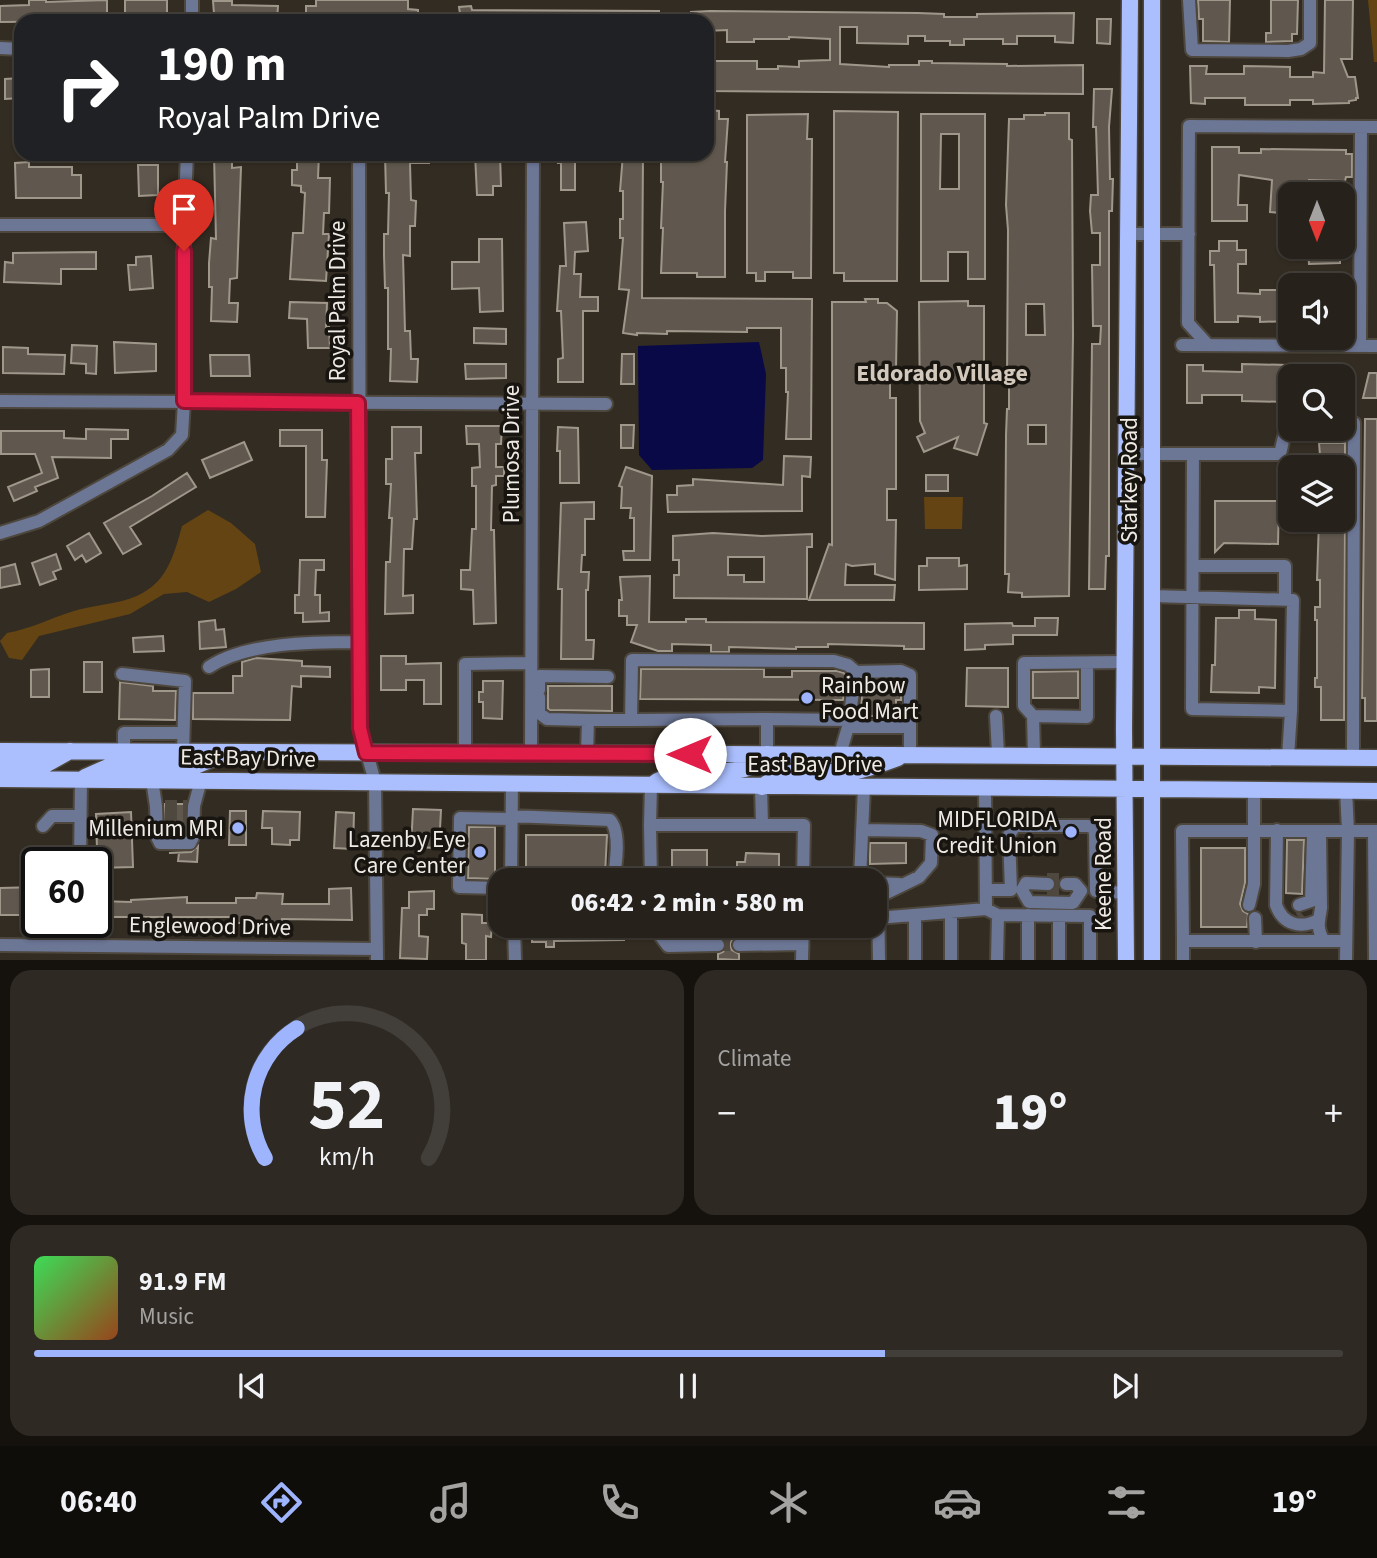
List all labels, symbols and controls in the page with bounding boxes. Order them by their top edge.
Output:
text: 190 m [157,30,286,100]
icon: right [42,42,133,133]
text: Royal Palm Drive [157,95,380,141]
pin [154,179,214,251]
north arrow [1278,182,1354,259]
map controls [1278,182,1355,532]
icon: arrive [165,190,203,228]
street label: Royal Palm Drive [321,221,354,381]
button: sound [1278,273,1355,350]
district label: Eldorado Village [856,356,1028,391]
button: search [1278,364,1355,441]
street label: Plumosa Drive [495,385,528,523]
street label: Starkey Road [1113,417,1146,543]
button: layers [1278,455,1355,532]
place label: Rainbow Food Mart [821,669,919,728]
marker: Rainbow Food Mart [799,690,815,706]
position arrow [653,717,727,791]
street label: East Bay Drive [180,740,316,776]
street label: East Bay Drive [747,748,883,781]
place label: MIDFLORIDA Credit Union [936,803,1058,862]
place label: Millenium MRI [88,812,224,845]
street label: Keene Road [1087,817,1120,931]
marker: Millenium MRI [230,820,246,836]
place label: Lazenby Eye Care Center [348,823,467,882]
marker: MIDFLORIDA Credit Union [1063,824,1079,840]
marker: Lazenby Eye Care Center [472,844,488,860]
speed limit sign: 60 [21,847,112,938]
text: 06:42 · 2 min · 580 m [571,884,804,921]
street label: Englewood Drive [129,908,291,944]
text: Climate [718,1042,791,1075]
text: 52 [308,1054,385,1158]
text: 19° [993,1076,1068,1150]
text: − [718,1087,736,1141]
text: + [1324,1087,1343,1141]
text: km/h [319,1139,375,1175]
text: 91.9 FM [139,1263,227,1300]
text: Music [139,1300,194,1333]
icon: previous [233,1367,271,1405]
icon: pause [669,1367,707,1405]
icon: next [1106,1367,1144,1405]
icon: directions [257,1478,306,1527]
icon: music [426,1478,475,1527]
icon: phone [595,1478,644,1527]
icon: climate [764,1478,813,1527]
icon: car [933,1478,982,1527]
icon: filters [1102,1478,1151,1527]
text: 06:40 [60,1479,137,1525]
text: 19° [1271,1479,1317,1525]

